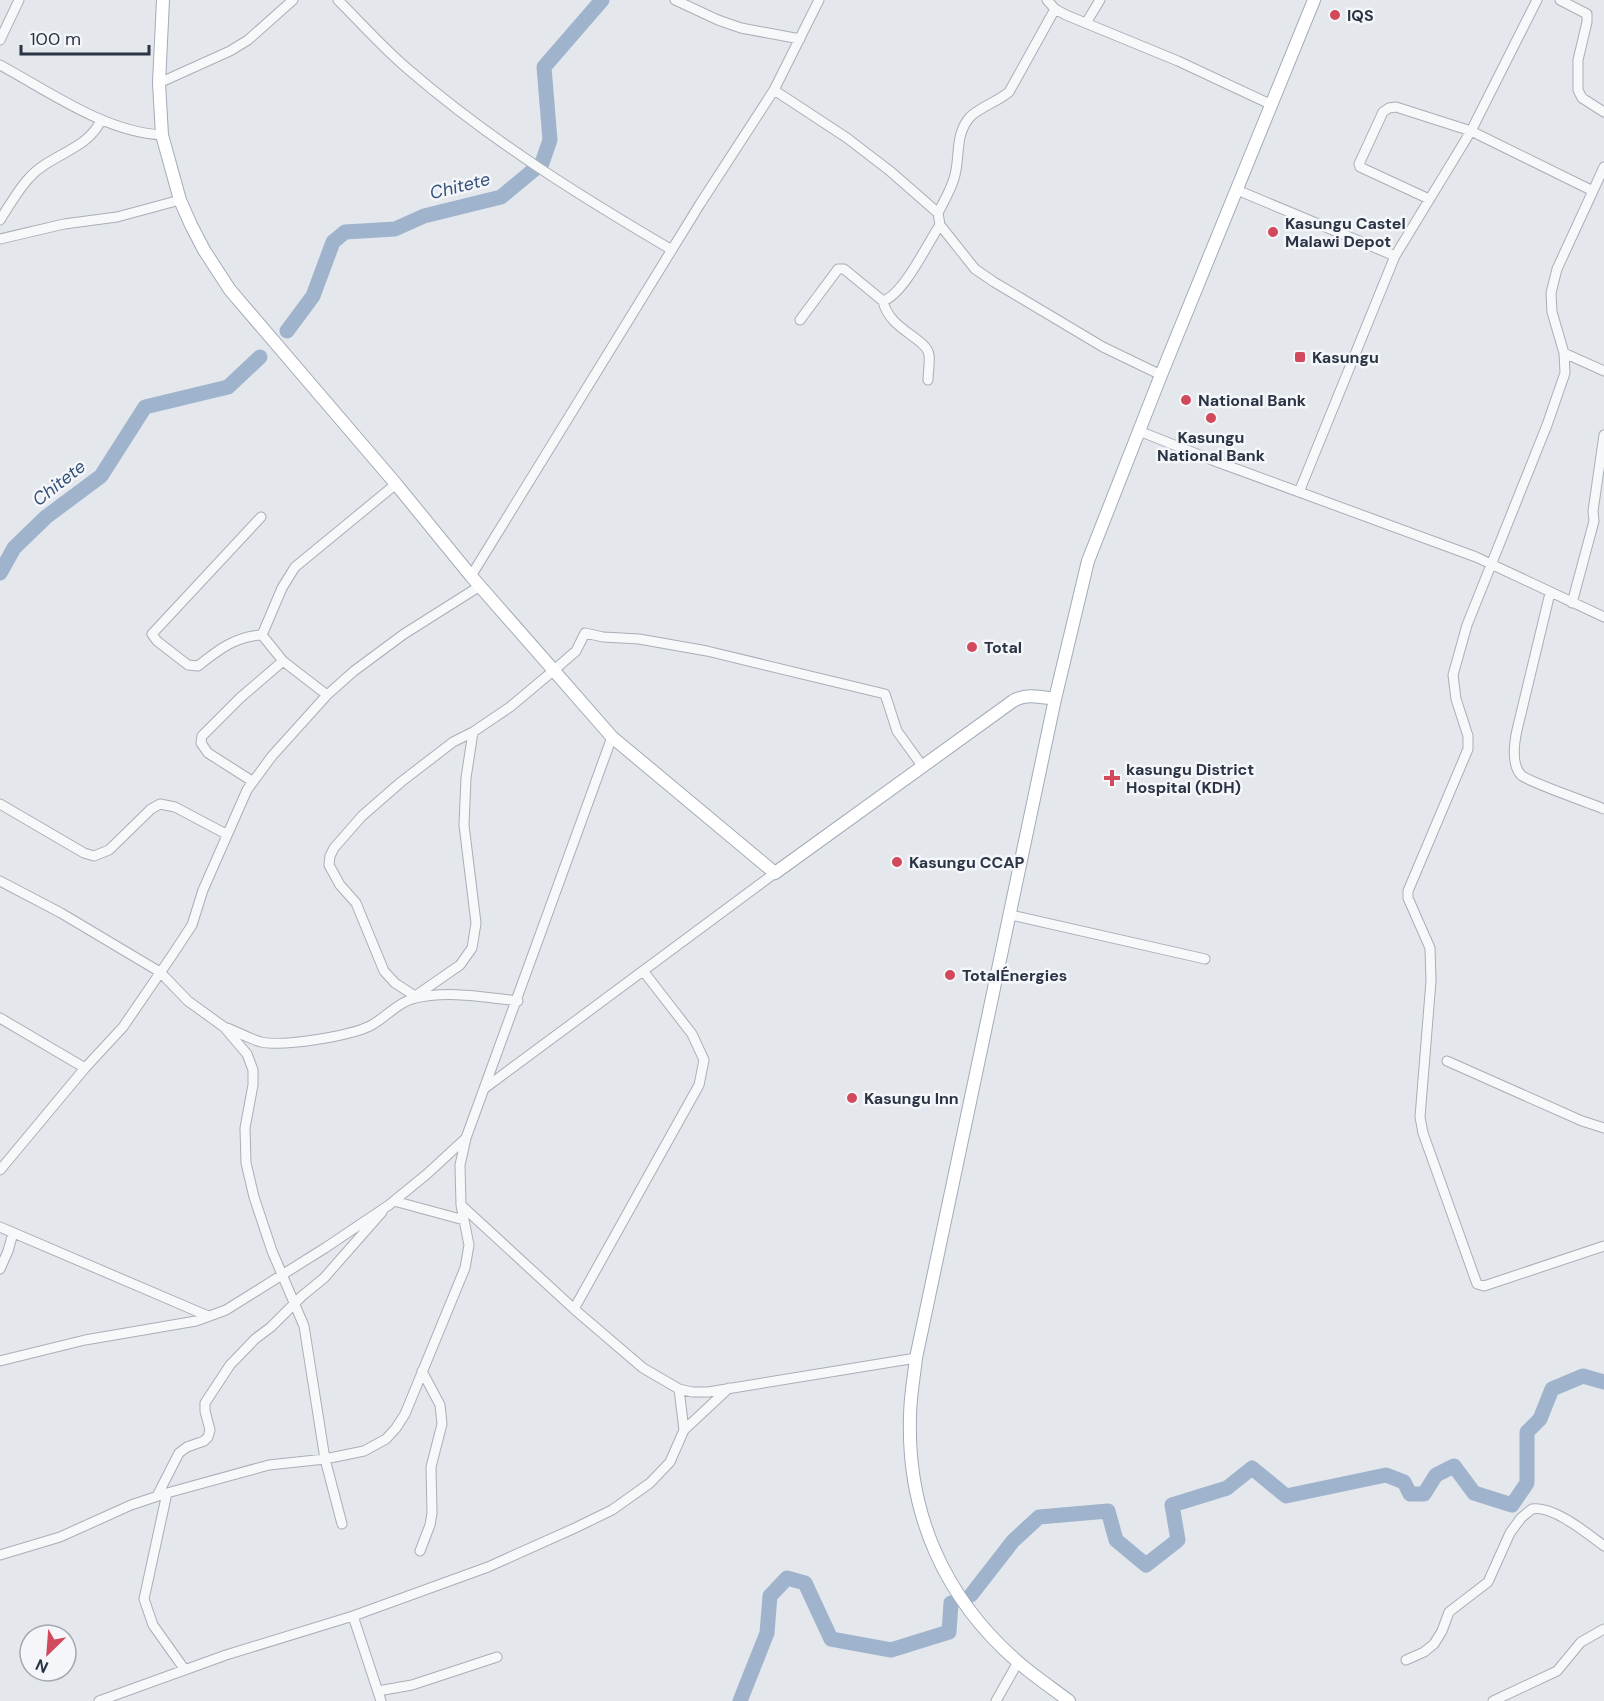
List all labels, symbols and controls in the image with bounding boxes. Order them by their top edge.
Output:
place label: IQS [1347,5,1374,26]
marker: IQS [1328,8,1342,22]
scale bar [21,18,148,56]
text: 100 m [30,27,81,51]
water label: Chitete [427,167,493,205]
place label: Kasungu Castel Malawi Depot [1285,213,1406,252]
marker: Kasungu Castel Malawi Depot [1266,225,1280,239]
place label: Kasungu [1312,347,1379,368]
marker: Kasungu [1293,350,1307,364]
place label: National Bank [1198,390,1307,411]
marker: National Bank [1179,393,1193,407]
marker: Kasungu National Bank [1204,411,1218,425]
place label: Kasungu National Bank [1157,427,1266,466]
water label: Chitete [27,455,91,511]
place label: Total [984,637,1022,658]
marker: Total [965,640,979,654]
place label: kasungu District Hospital (KDH) [1126,759,1254,798]
marker: kasungu District Hospital (KDH) [1103,769,1121,787]
place label: Kasungu CCAP [909,852,1024,873]
marker: Kasungu CCAP [890,855,904,869]
place label: TotalÉnergies [962,965,1067,986]
marker: TotalÉnergies [943,968,957,982]
place label: Kasungu Inn [864,1088,959,1109]
marker: Kasungu Inn [845,1091,859,1105]
north arrow [18,1623,78,1683]
text: N [32,1654,52,1678]

